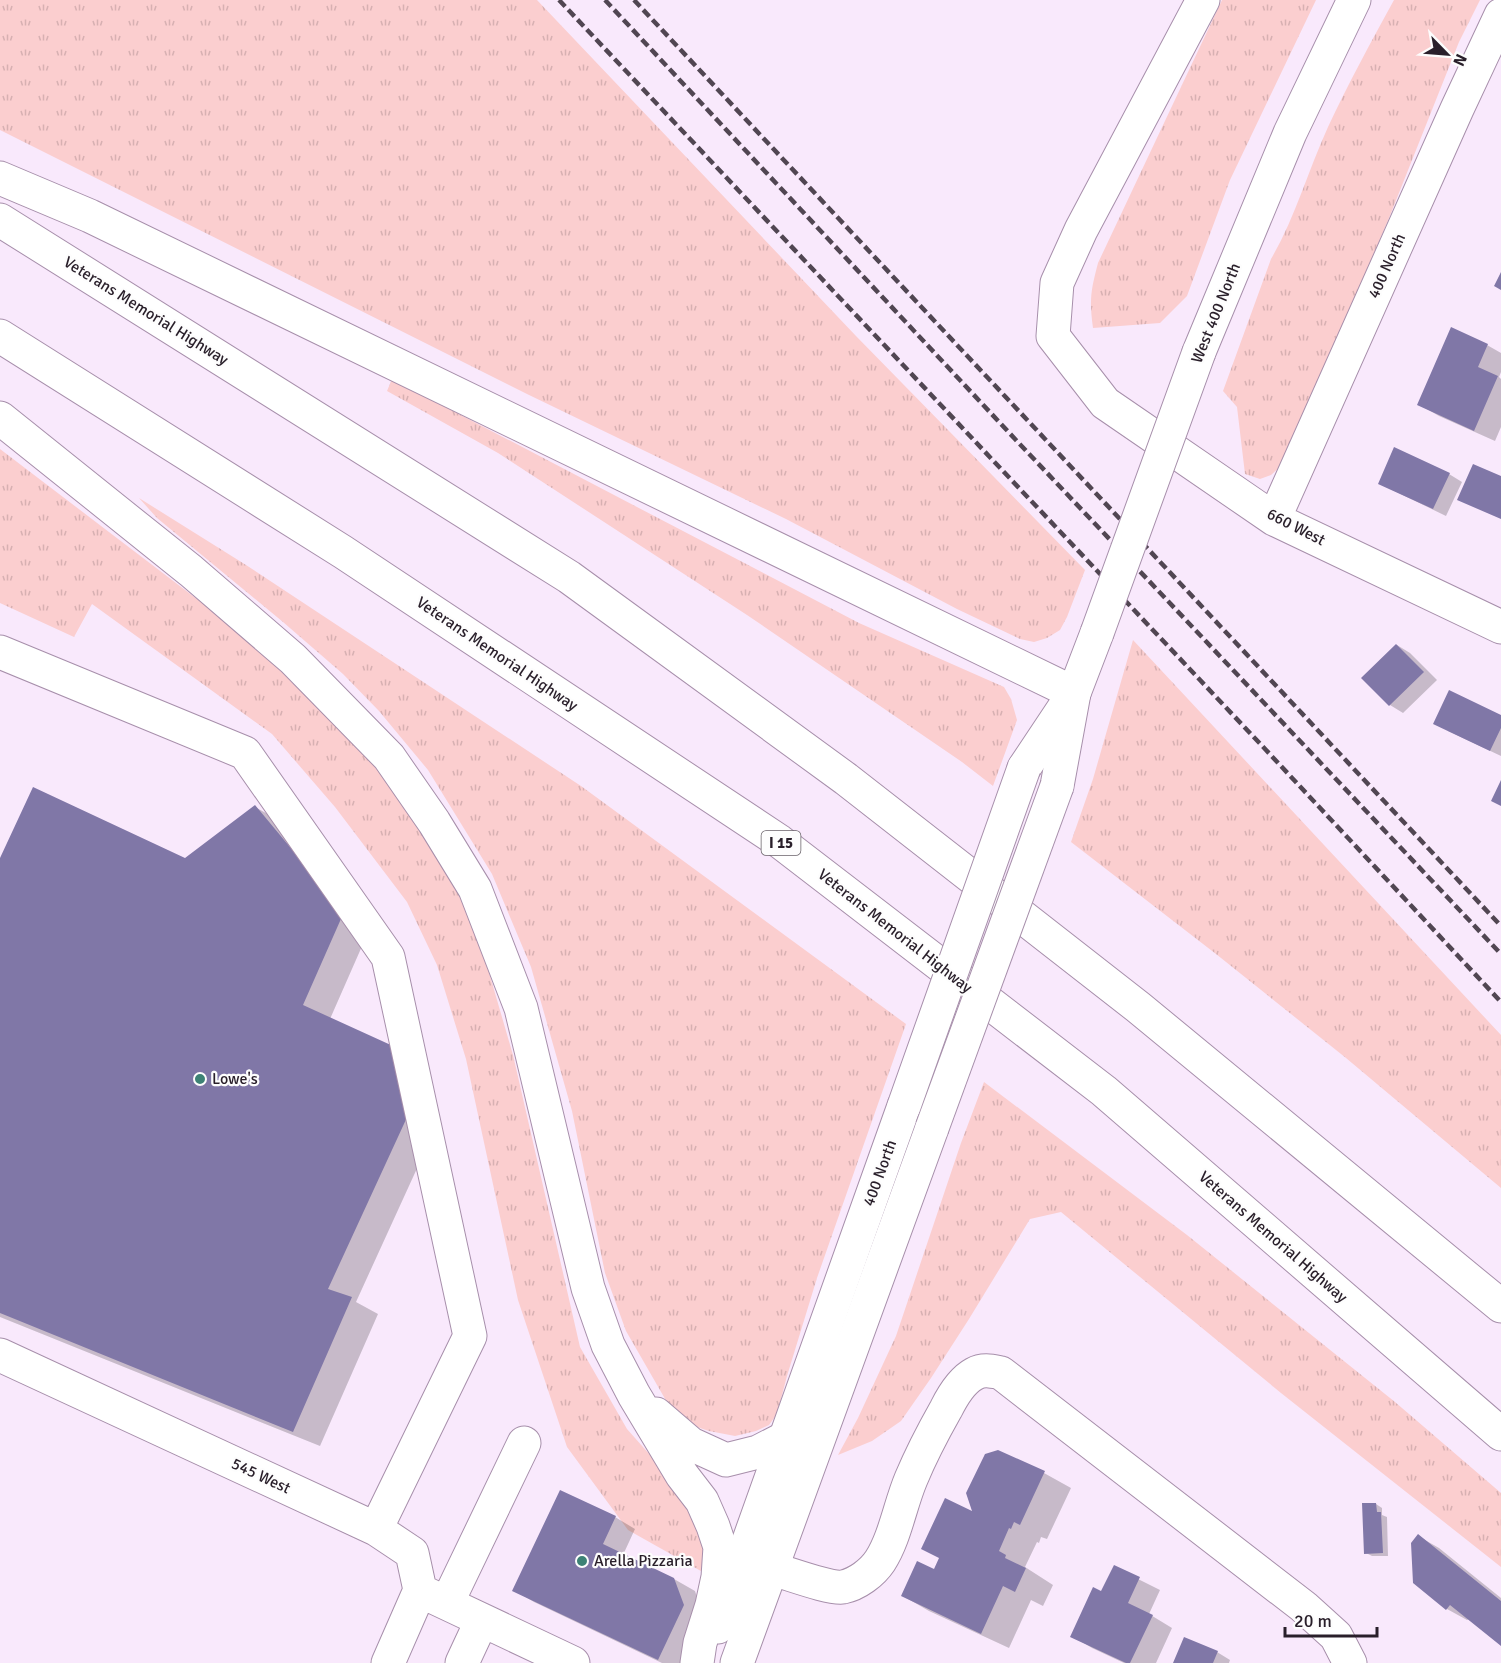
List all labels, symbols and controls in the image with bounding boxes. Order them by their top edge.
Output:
north arrow [1417,24,1477,84]
text: N [1448,51,1471,69]
street label: 400 North [1364,230,1410,302]
street label: Veterans Memorial Highway [60,252,233,370]
street label: West 400 North [1187,260,1245,366]
street label: 660 West [1263,504,1329,550]
street label: Veterans Memorial Highway [412,592,582,716]
road number: I 15 [762,831,800,855]
street label: Veterans Memorial Highway [814,864,977,998]
place label: Lowe's [212,1069,258,1089]
marker: Lowe's [193,1072,207,1086]
street label: 400 North [859,1137,901,1209]
street label: Veterans Memorial Highway [1194,1167,1352,1307]
street label: 545 West [228,1454,294,1499]
place label: Arella Pizzaria [594,1551,693,1571]
marker: Arella Pizzaria [575,1554,589,1568]
scale bar [1285,1600,1376,1638]
text: 20 m [1294,1610,1332,1632]

